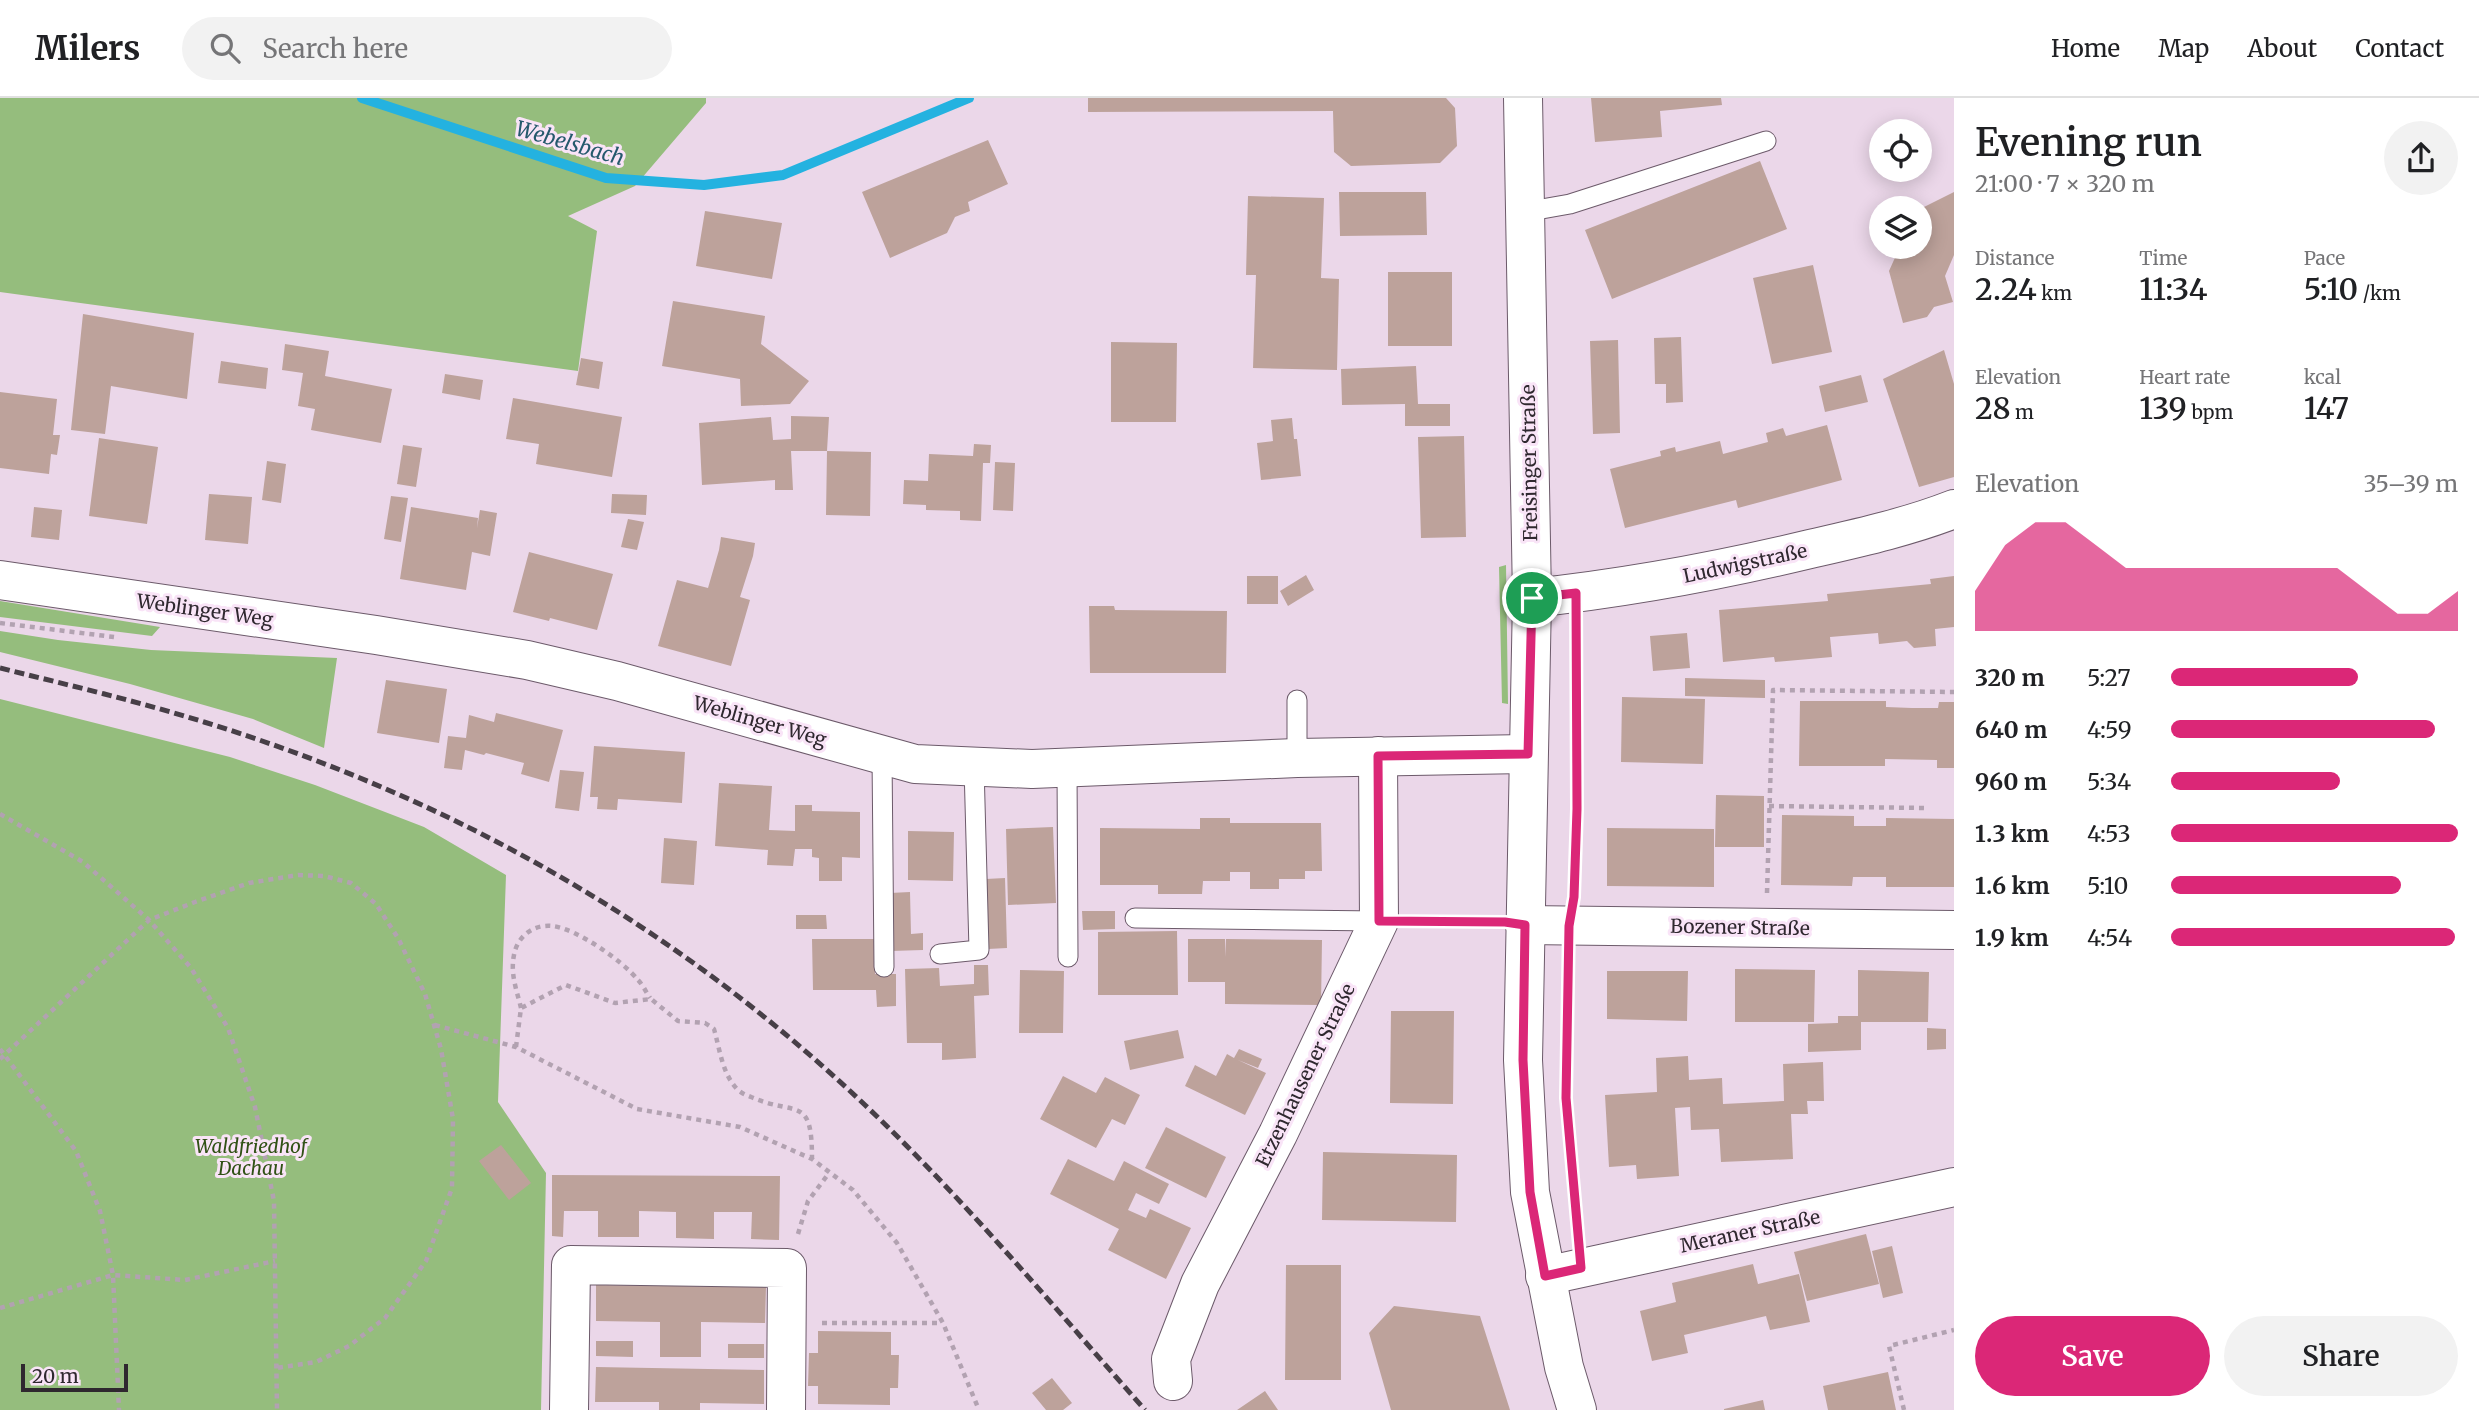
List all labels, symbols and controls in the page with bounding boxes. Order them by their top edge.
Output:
search box [182,17,672,80]
text: Milers [35,28,140,69]
icon: search [206,29,244,67]
text: Search here [262,32,408,65]
text: Home [2051,33,2120,64]
text: Map [2158,33,2209,64]
text: About [2247,33,2317,64]
text: Contact [2355,33,2444,64]
water label: Webelsbach [513,115,627,171]
map controls [1869,119,1932,259]
button: locate [1869,119,1932,182]
text: Evening run [1975,119,2202,166]
button: share [2384,121,2458,195]
text: 21:00 · 7 × 320 m [1975,169,2155,198]
button: layers [1869,196,1932,259]
text: Distance [1975,246,2054,270]
text: Time [2139,246,2188,270]
text: Pace [2304,246,2345,270]
text: 2.24 [1975,270,2037,308]
text: 11:34 [2139,270,2207,308]
text: 5:10 [2304,270,2358,308]
text: km [2037,281,2072,305]
text: /km [2358,281,2401,305]
text: Elevation [1975,365,2061,389]
text: Heart rate [2139,365,2230,389]
text: kcal [2304,365,2341,389]
street label: Freisinger Straße [1516,384,1542,542]
text: 28 [1975,389,2011,427]
text: 139 [2139,389,2187,427]
text: 147 [2304,389,2349,427]
text: m [2011,400,2034,424]
text: bpm [2187,400,2233,424]
text: Elevation [1975,469,2079,498]
text: 35–39 m [2364,469,2458,498]
street label: Ludwigstraße [1681,538,1809,588]
pin [1502,568,1562,628]
icon: arrive [1513,579,1551,617]
street label: Weblinger Weg [134,588,275,632]
text: 320 m [1975,663,2045,692]
text: 5:27 [2087,663,2131,692]
street label: Weblinger Weg [690,690,830,752]
text: 640 m [1975,715,2047,744]
text: 4:59 [2087,715,2132,744]
text: 960 m [1975,767,2047,796]
text: 5:34 [2087,767,2131,796]
text: 1.3 km [1975,819,2049,848]
text: 4:53 [2087,819,2131,848]
text: 1.6 km [1975,871,2050,900]
text: 5:10 [2087,871,2128,900]
street label: Bozener Straße [1670,914,1810,940]
text: 1.9 km [1975,923,2049,952]
text: 4:54 [2087,923,2132,952]
street label: Etzenhausener Straße [1250,979,1360,1171]
park label: Waldfriedhof Dachau [195,1134,310,1180]
street label: Meraner Straße [1678,1204,1822,1258]
button: Save [1975,1316,2210,1396]
button: Share [2224,1316,2458,1396]
scale bar [21,1361,128,1393]
text: 20 m [32,1364,79,1388]

